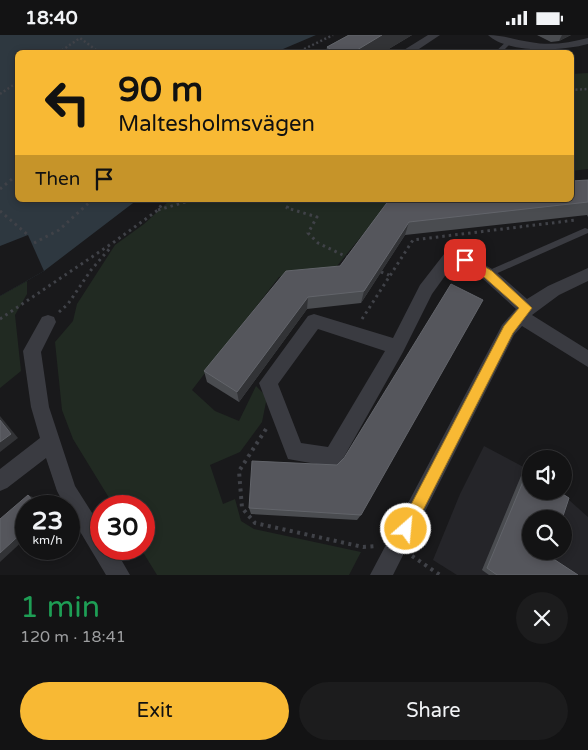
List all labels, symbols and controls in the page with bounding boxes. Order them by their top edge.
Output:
text: 18:40 [25,7,78,29]
text: 90 m [118,69,203,111]
icon: left [35,70,100,135]
text: Maltesholmsvägen [118,111,315,137]
icon: arrive [90,165,118,193]
text: Then [35,168,80,190]
pin [444,239,486,281]
icon: arrive [451,246,479,274]
map controls [522,450,572,560]
button: sound [522,450,572,500]
speed limit sign: 30 [90,495,155,560]
position arrow [379,502,431,554]
text: 23 [32,506,63,536]
button: search [522,510,572,560]
text: km/h [32,533,63,547]
text: 1 min [20,589,100,626]
button: close [516,592,568,644]
text: 120 m · 18:41 [20,627,126,647]
button: Exit [20,682,289,740]
button: Share [299,682,568,740]

